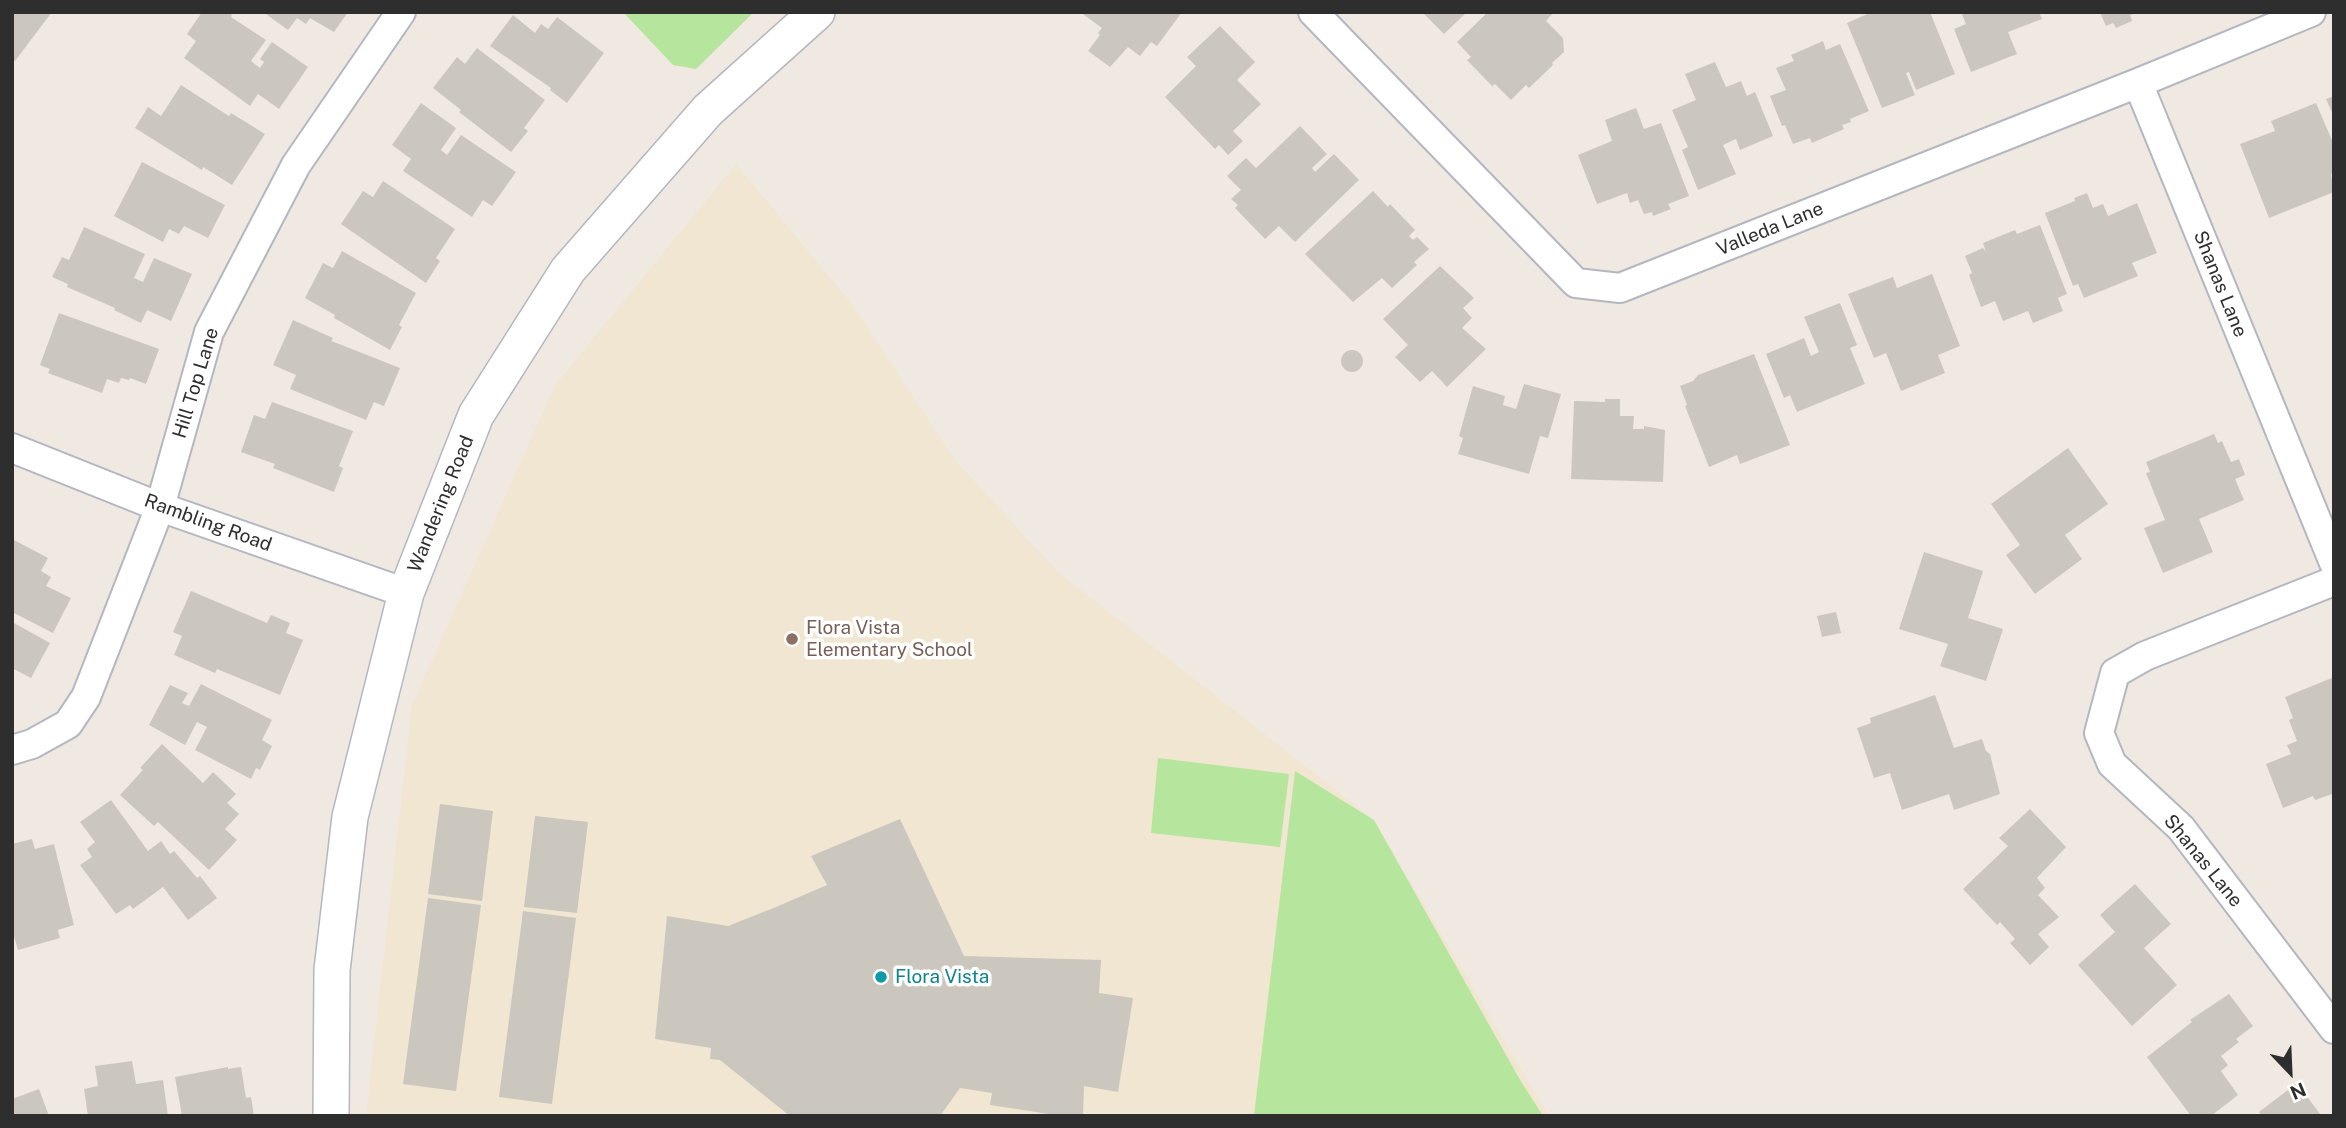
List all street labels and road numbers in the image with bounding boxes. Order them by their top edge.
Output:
street label: Valleda Lane [1713,197,1827,261]
street label: Shanas Lane [2188,228,2252,340]
street label: Hill Top Lane [168,325,224,441]
street label: Wandering Road [403,432,479,576]
street label: Rambling Road [141,489,275,557]
street label: Shanas Lane [2159,810,2247,912]

